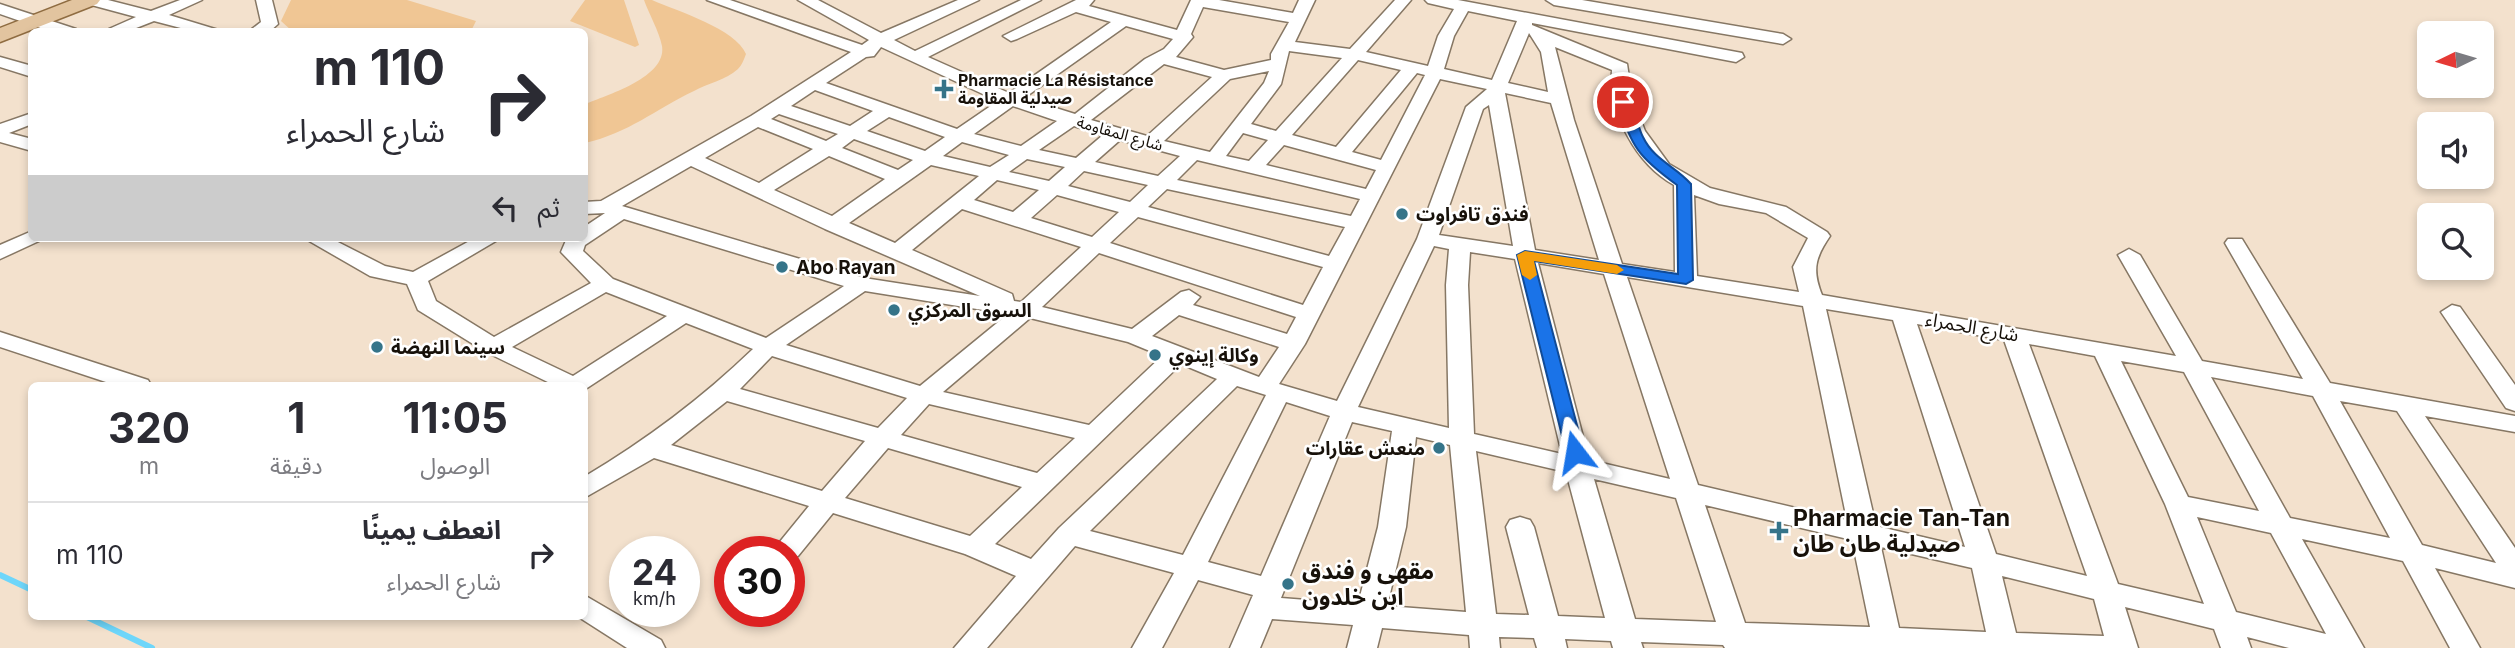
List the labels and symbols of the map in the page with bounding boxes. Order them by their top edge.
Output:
north arrow [2417,21,2494,98]
place label: Pharmacie La Résistance صيدلية المقاومة [958,70,1154,108]
pin [1593,72,1653,132]
marker: Pharmacie La Résistance صيدلية المقاومة [936,81,952,97]
street label: شارع المقاومة [1074,111,1165,158]
place label: فندق تافراوت [1416,203,1529,226]
marker: فندق تافراوت [1394,206,1410,222]
place label: Abo Rayan [796,256,896,279]
marker: Abo Rayan [774,259,790,275]
place label: السوق المركزي [908,299,1032,325]
marker: السوق المركزي [886,302,902,318]
street label: شارع الحمراء [1923,307,2020,348]
place label: سينما النهضة [391,336,505,359]
marker: سينما النهضة [369,339,385,355]
place label: وكالة إينوي [1169,344,1259,370]
marker: وكالة إينوي [1147,347,1163,363]
position arrow [1538,415,1612,489]
place label: منعش عقارات [1306,437,1425,460]
marker: منعش عقارات [1431,440,1447,456]
place label: Pharmacie Tan-Tan صيدلية طان طان [1793,504,2010,558]
marker: Pharmacie Tan-Tan صيدلية طان طان [1771,523,1787,539]
speed limit sign: 30 [714,536,805,627]
place label: مقهى و فندق ابن خلدون [1302,557,1434,611]
marker: مقهى و فندق ابن خلدون [1280,576,1296,592]

